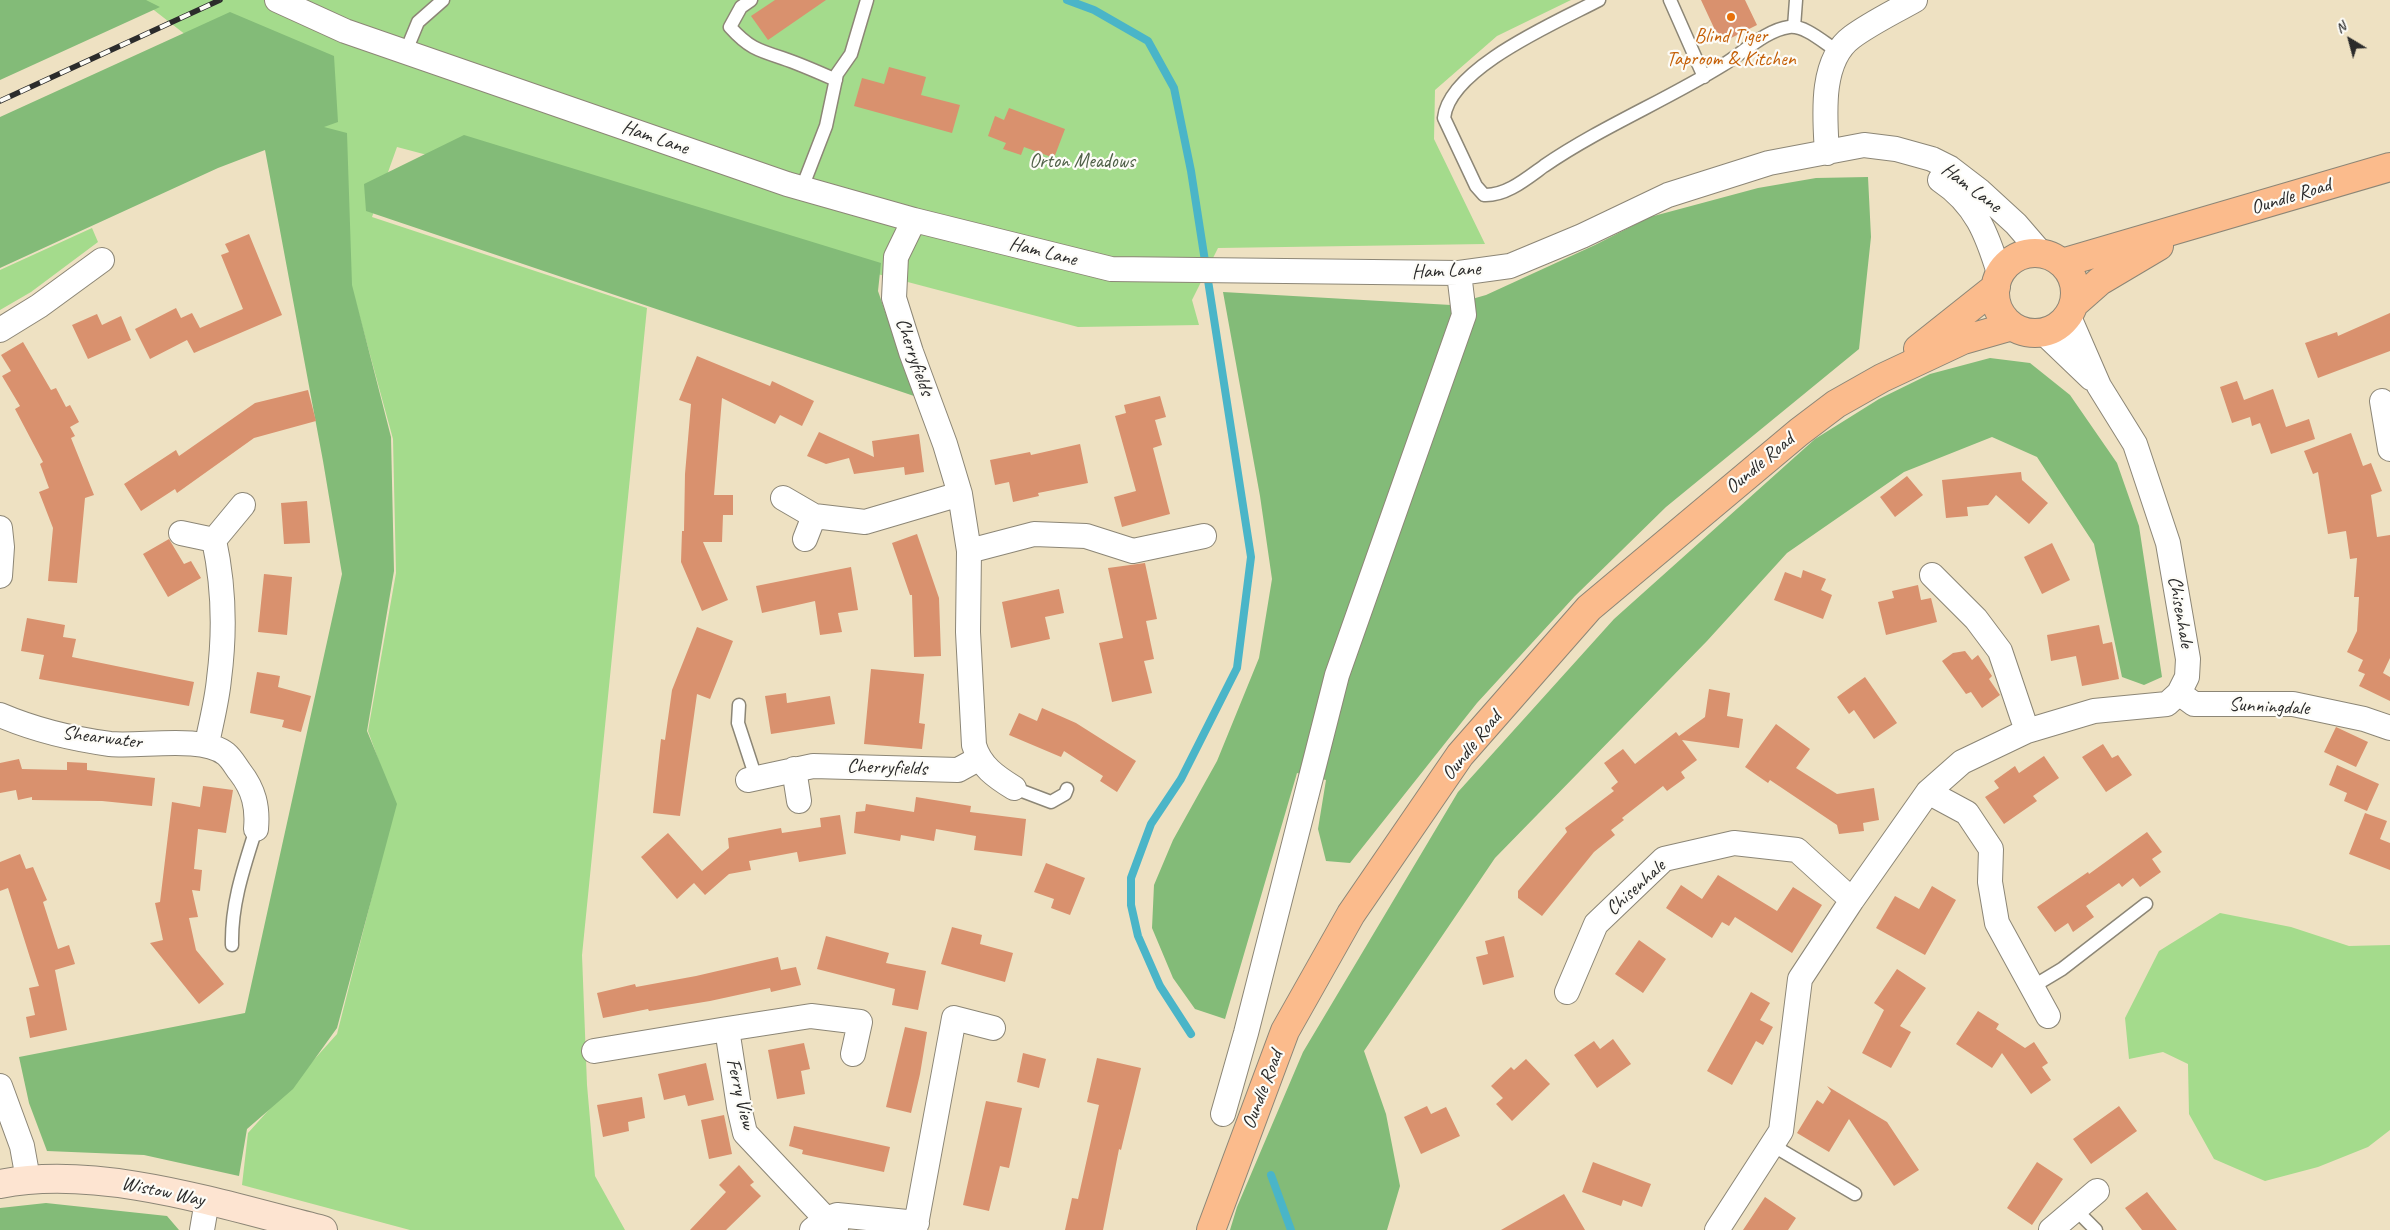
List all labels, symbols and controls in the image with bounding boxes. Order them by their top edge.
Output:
marker: Blind Tiger Taproom & Kitchen [1725,11,1737,23]
north arrow [2325,15,2375,65]
text: N [2332,18,2349,37]
place label: Blind Tiger Taproom & Kitchen [1666,25,1796,72]
street label: Ham Lane [619,115,691,161]
park label: Orton Meadows [1029,150,1135,174]
street label: Ham Lane [1936,158,2006,218]
street label: Oundle Road [2248,173,2334,221]
street label: Ham Lane [1007,232,1079,272]
street label: Ham Lane [1411,257,1481,285]
street label: Cherryfields [890,315,938,399]
street label: Oundle Road [1721,428,1799,500]
street label: Chisenhale [2162,574,2198,650]
street label: Sunningdale [2228,693,2310,721]
street label: Oundle Road [1437,706,1507,786]
street label: Shearwater [61,721,143,755]
street label: Cherryfields [847,755,927,781]
street label: Chisenhale [1601,855,1671,921]
street label: Oundle Road [1237,1047,1289,1133]
street label: Ferry View [720,1056,760,1132]
street label: Wistow Way [119,1172,207,1212]

